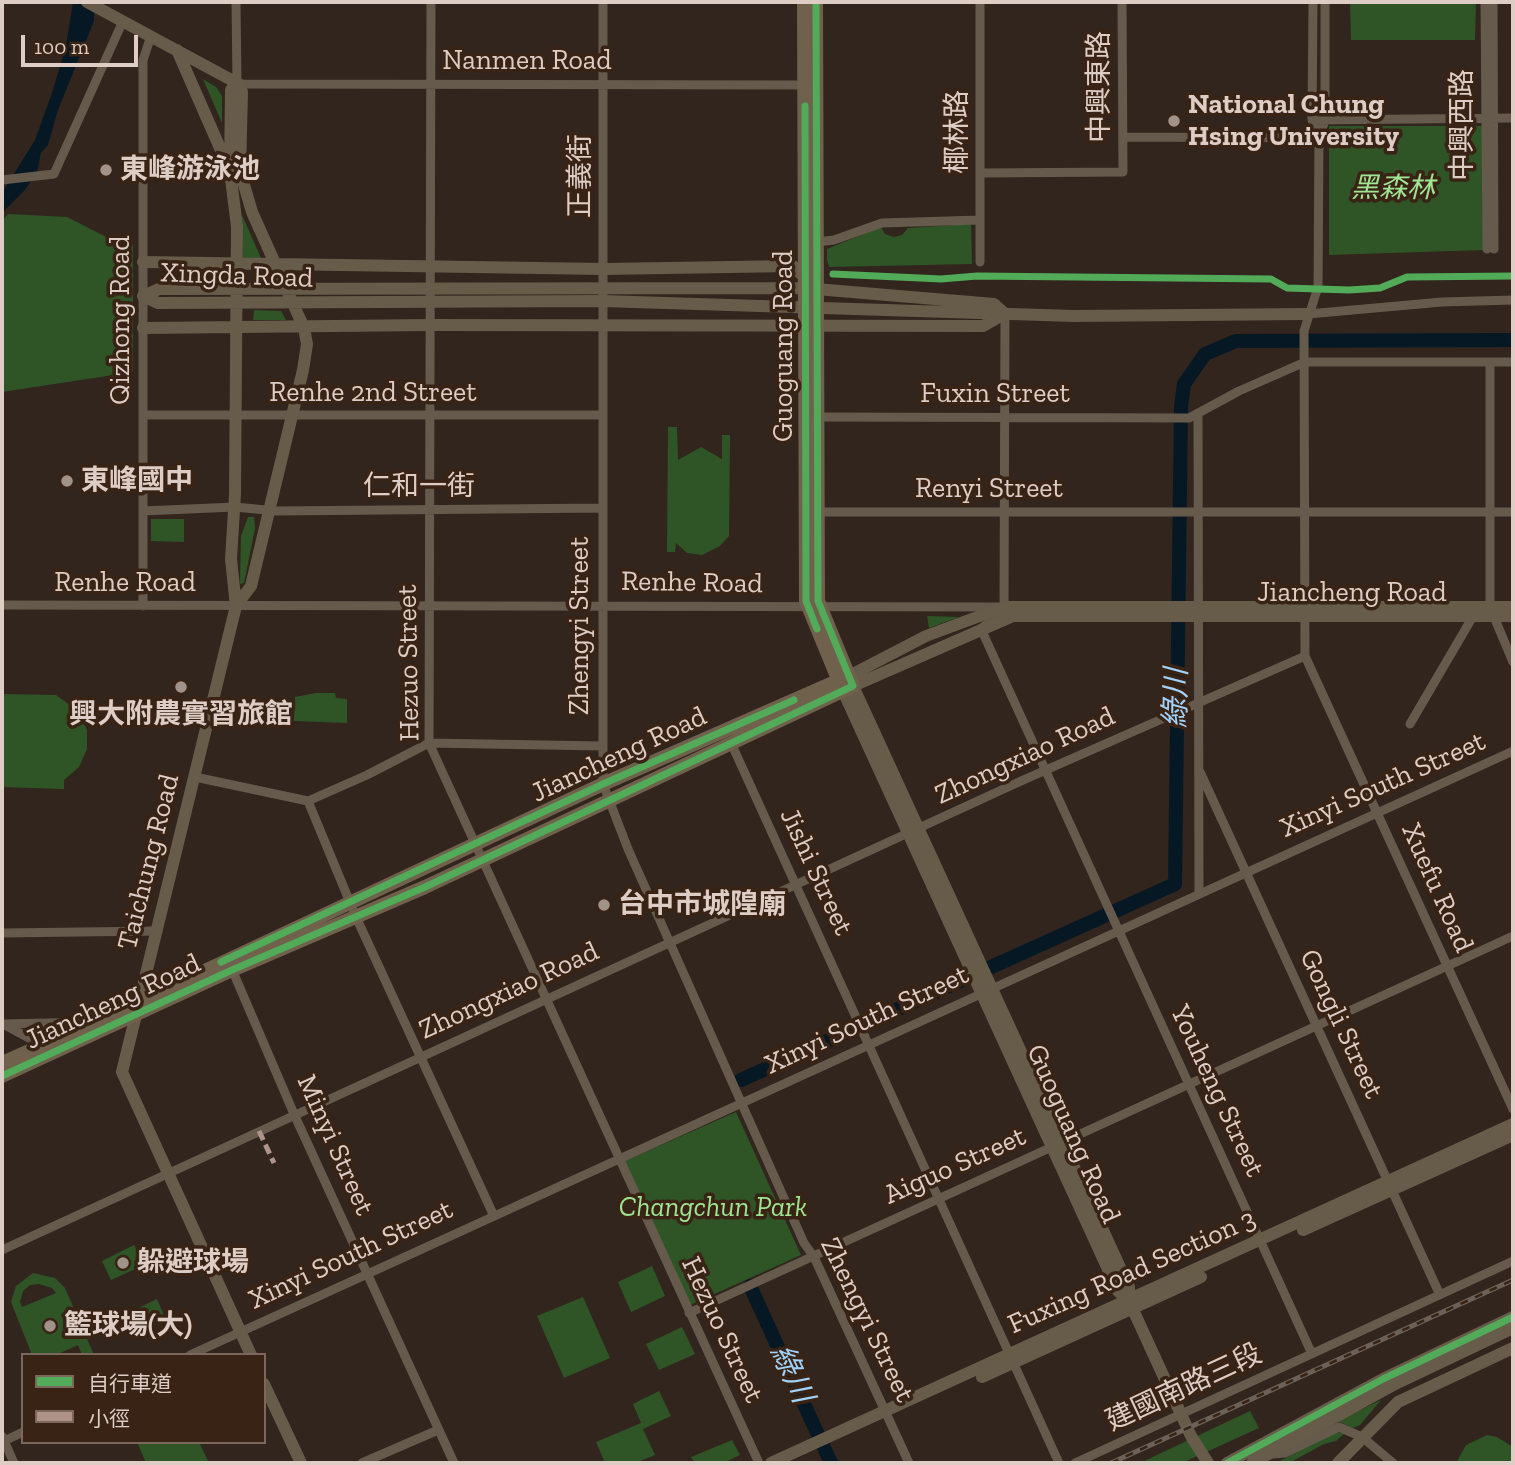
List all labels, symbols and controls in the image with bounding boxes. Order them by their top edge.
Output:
scale bar [24,21,142,65]
street label: 中興東路 [1083,31,1117,143]
text: 100 m [34,34,89,59]
street label: Nanmen Road [442,44,612,78]
street label: 中興西路 [1446,69,1480,181]
place label: National Chung Hsing University [1188,88,1399,154]
street label: 椰林路 [941,90,975,174]
marker: National Chung Hsing University [1166,113,1182,129]
street label: 正義街 [564,134,598,218]
place label: 東峰游泳池 [120,153,260,187]
marker: 東峰游泳池 [98,162,114,178]
park label: 黑森林 [1351,172,1435,206]
street label: Qizhong Road [104,235,138,405]
street label: Guoguang Road [767,250,801,442]
street label: Xingda Road [160,257,314,295]
street label: Renhe 2nd Street [269,376,477,410]
street label: Fuxin Street [920,377,1070,411]
place label: 東峰國中 [81,464,193,498]
street label: 仁和一街 [363,470,475,504]
street label: Renyi Street [915,472,1063,506]
marker: 東峰國中 [59,473,75,489]
street label: Zhengyi Street [563,537,597,715]
street label: Renhe Road [621,565,763,601]
street label: Renhe Road [54,566,196,600]
street label: Jiancheng Road [1257,576,1447,610]
street label: Hezuo Street [391,584,427,742]
water label: 綠川 [1158,668,1196,728]
marker: 興大附農實習旅館 [173,679,189,695]
place label: 興大附農實習旅館 [69,698,293,732]
street label: Jiancheng Road [526,700,712,810]
street label: Zhongxiao Road [930,700,1120,812]
street label: Xinyi South Street [1275,725,1491,845]
street label: Taichung Road [111,771,187,953]
street label: Jishi Street [772,803,860,941]
street label: Xuefu Road [1394,818,1480,958]
place label: 台中市城隍廟 [618,888,786,922]
marker: 台中市城隍廟 [596,897,612,913]
street label: Zhongxiao Road [414,935,604,1047]
street label: Gongli Street [1292,944,1390,1104]
street label: Jiancheng Road [20,947,206,1057]
street label: Xinyi South Street [760,958,974,1082]
street label: Youheng Street [1163,1000,1271,1182]
street label: Guoguang Road [1019,1039,1127,1229]
street label: Minyi Street [289,1070,381,1220]
street label: Aiguo Street [879,1120,1031,1212]
park label: Changchun Park [619,1191,807,1225]
street label: Xinyi South Street [244,1193,458,1317]
street label: Fuxing Road Section 3 [1003,1202,1261,1342]
street label: Zhengyi Street [813,1232,921,1408]
place label: 躲避球場 [137,1246,249,1280]
street label: Hezuo Street [674,1252,770,1408]
marker: 躲避球場 [115,1255,131,1271]
place label: 籃球場(大) [64,1309,192,1343]
marker: 籃球場(大) [42,1318,58,1334]
street label: 建國南路三段 [1101,1337,1267,1439]
water label: 綠川 [762,1339,820,1409]
legend [21,1353,266,1444]
text: 自行車道 [88,1371,172,1396]
text: 小徑 [88,1406,130,1431]

